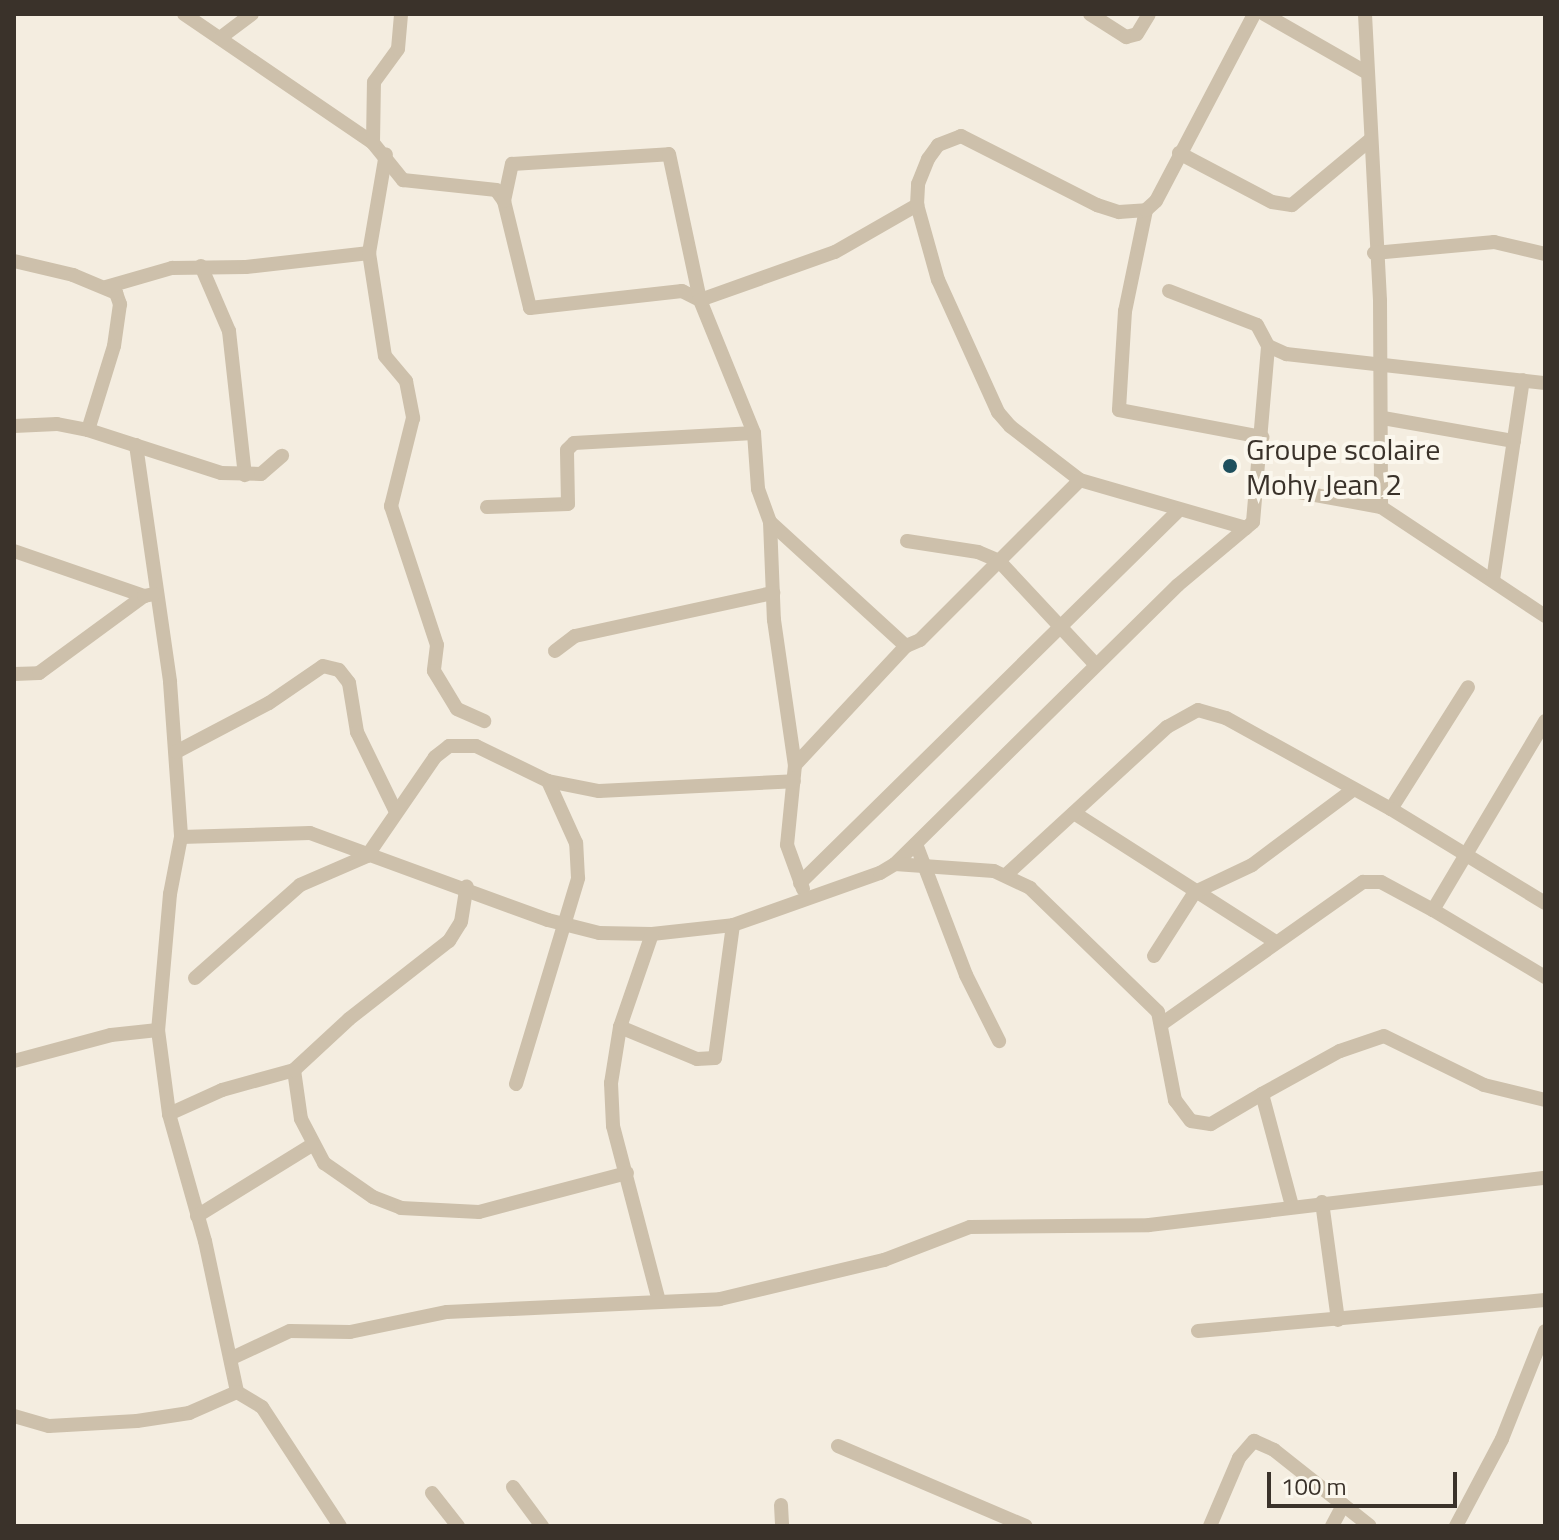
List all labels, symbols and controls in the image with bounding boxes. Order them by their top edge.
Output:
place label: Groupe scolaire Mohy Jean 2 [1246,431,1440,502]
marker: Groupe scolaire Mohy Jean 2 [1221,457,1239,475]
scale bar [1271,1456,1461,1506]
text: 100 m [1281,1468,1347,1504]

